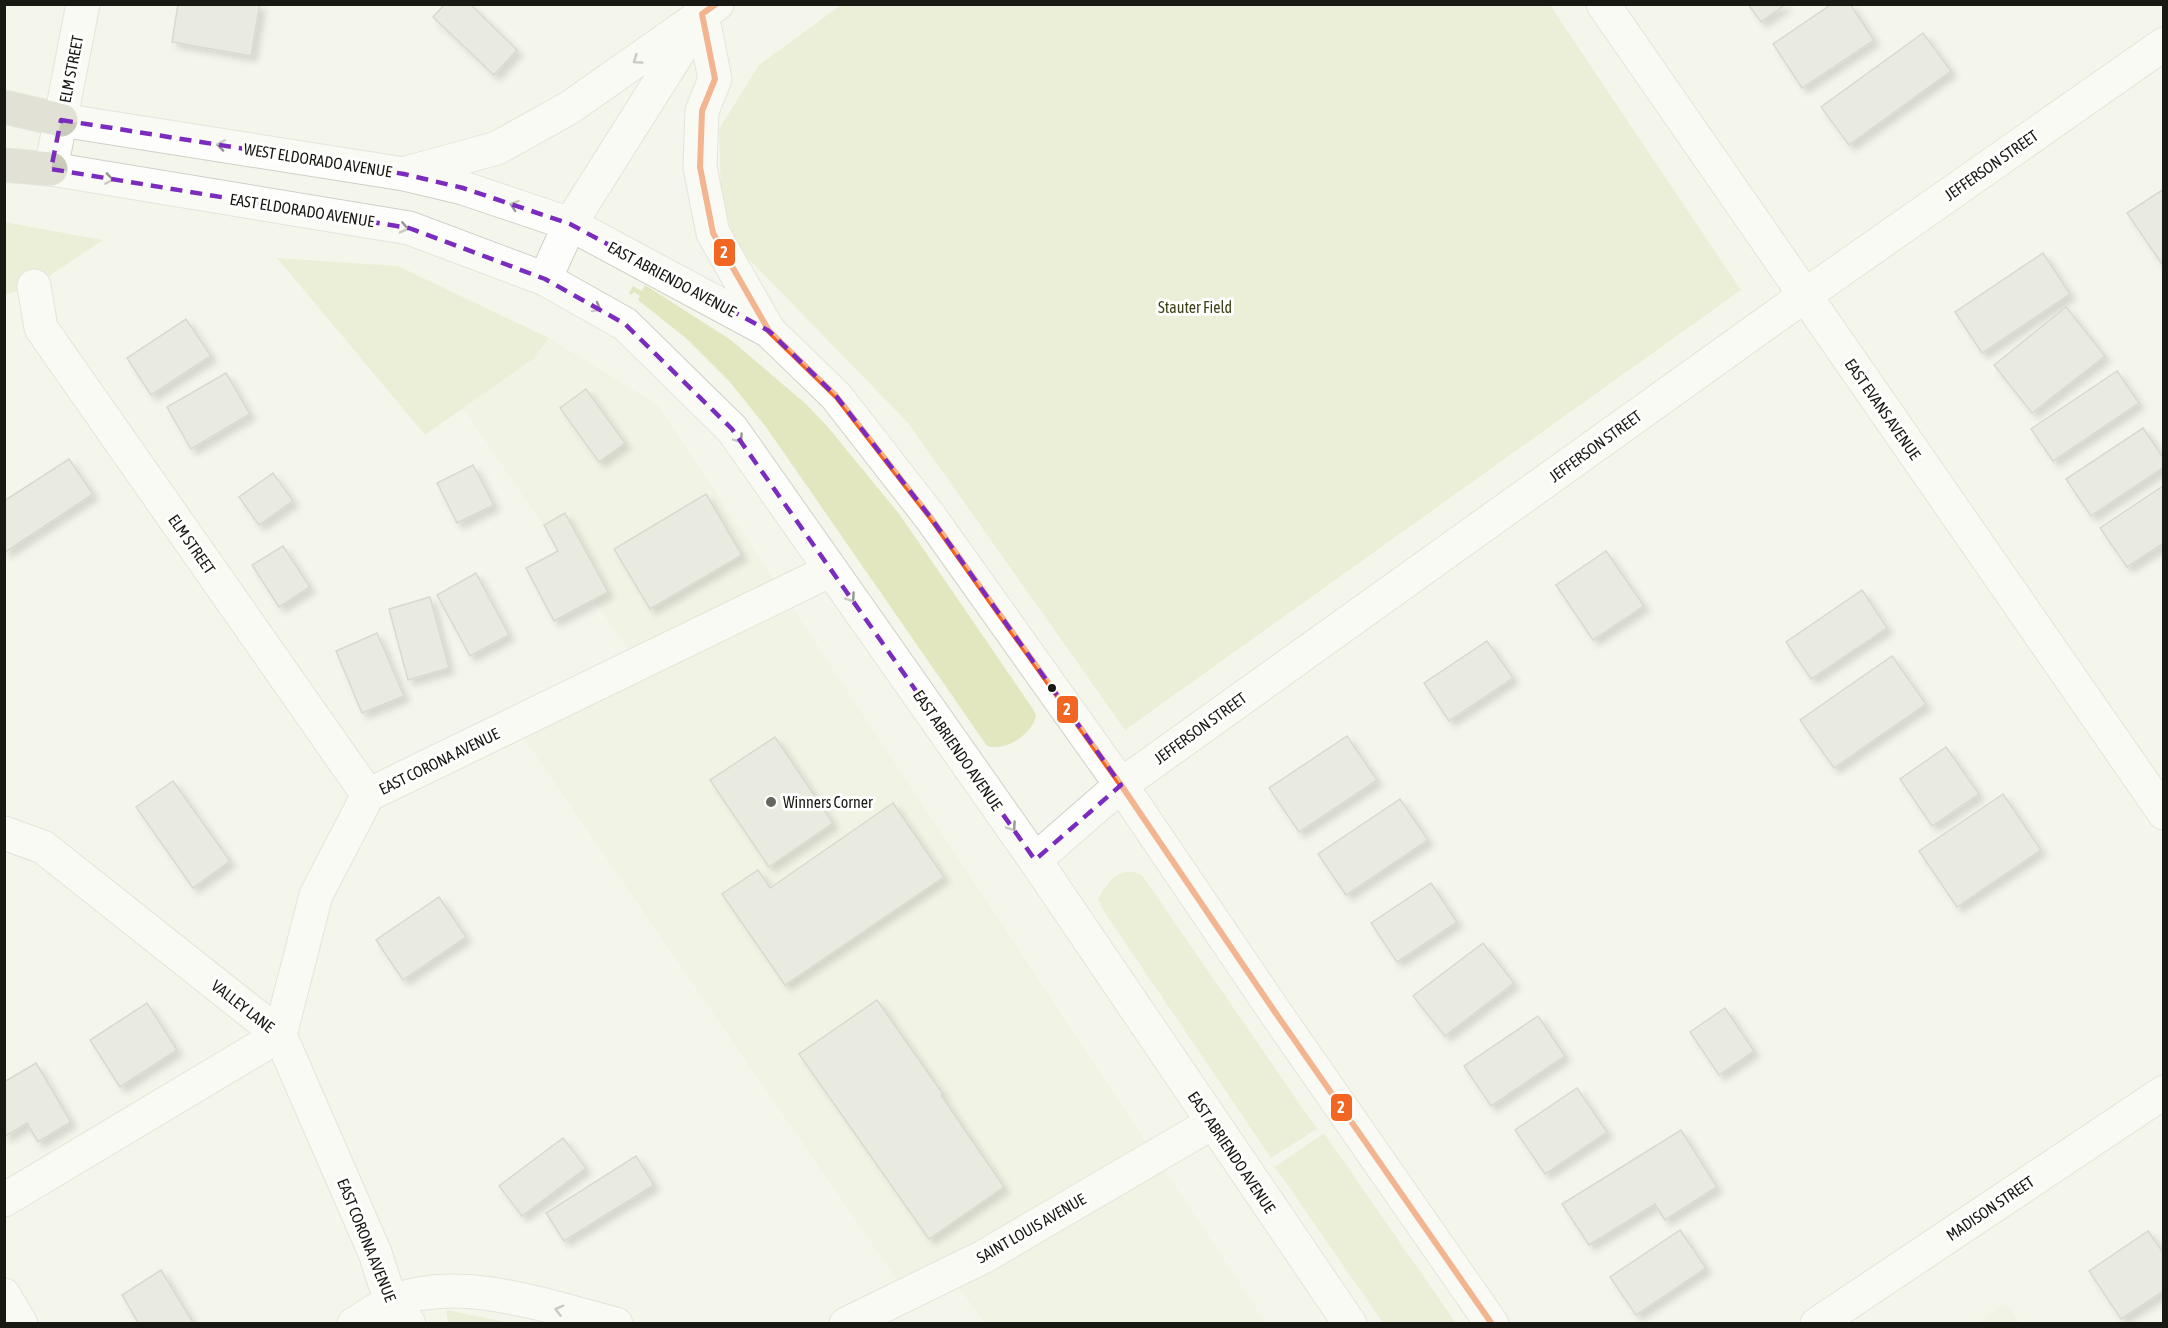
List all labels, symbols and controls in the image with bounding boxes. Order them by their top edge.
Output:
street label: ELM STREET [56,34,86,104]
one-way arrow [633,53,644,64]
street label: JEFFERSON STREET [1941,126,2041,204]
street label: WEST ELDORADO AVENUE [243,139,394,181]
one-way arrow [216,140,226,152]
one-way arrow [104,172,113,184]
street label: EAST ELDORADO AVENUE [228,190,376,230]
one-way arrow [509,200,520,212]
one-way arrow [399,221,409,234]
street label: EAST ABRIENDO AVENUE [605,238,739,321]
line badge: 2 [713,238,736,267]
text: 2 [720,243,728,261]
park label: Stauter Field [1158,298,1232,316]
one-way arrow [590,301,601,312]
street label: EAST EVANS AVENUE [1841,355,1925,463]
street label: JEFFERSON STREET [1545,406,1645,486]
one-way arrow [732,433,743,444]
street label: ELM STREET [165,511,219,577]
one-way arrow [844,592,855,603]
unlabelled marker [1046,682,1058,694]
street label: EAST ABRIENDO AVENUE [910,686,1006,814]
street label: JEFFERSON STREET [1150,688,1250,768]
line badge: 2 [1056,695,1079,724]
text: 2 [1063,700,1071,718]
street label: EAST CORONA AVENUE [376,724,502,798]
place label: Winners Corner [783,793,873,811]
marker: Winners Corner [764,795,778,809]
one-way arrow [1005,820,1016,831]
street label: VALLEY LANE [208,976,278,1036]
street label: EAST ABRIENDO AVENUE [1185,1088,1279,1216]
line badge: 2 [1330,1093,1353,1122]
text: 2 [1337,1098,1345,1116]
street label: MADISON STREET [1943,1172,2037,1244]
street label: EAST CORONA AVENUE [334,1176,400,1304]
street label: SAINT LOUIS AVENUE [973,1189,1089,1267]
one-way arrow [555,1304,565,1317]

